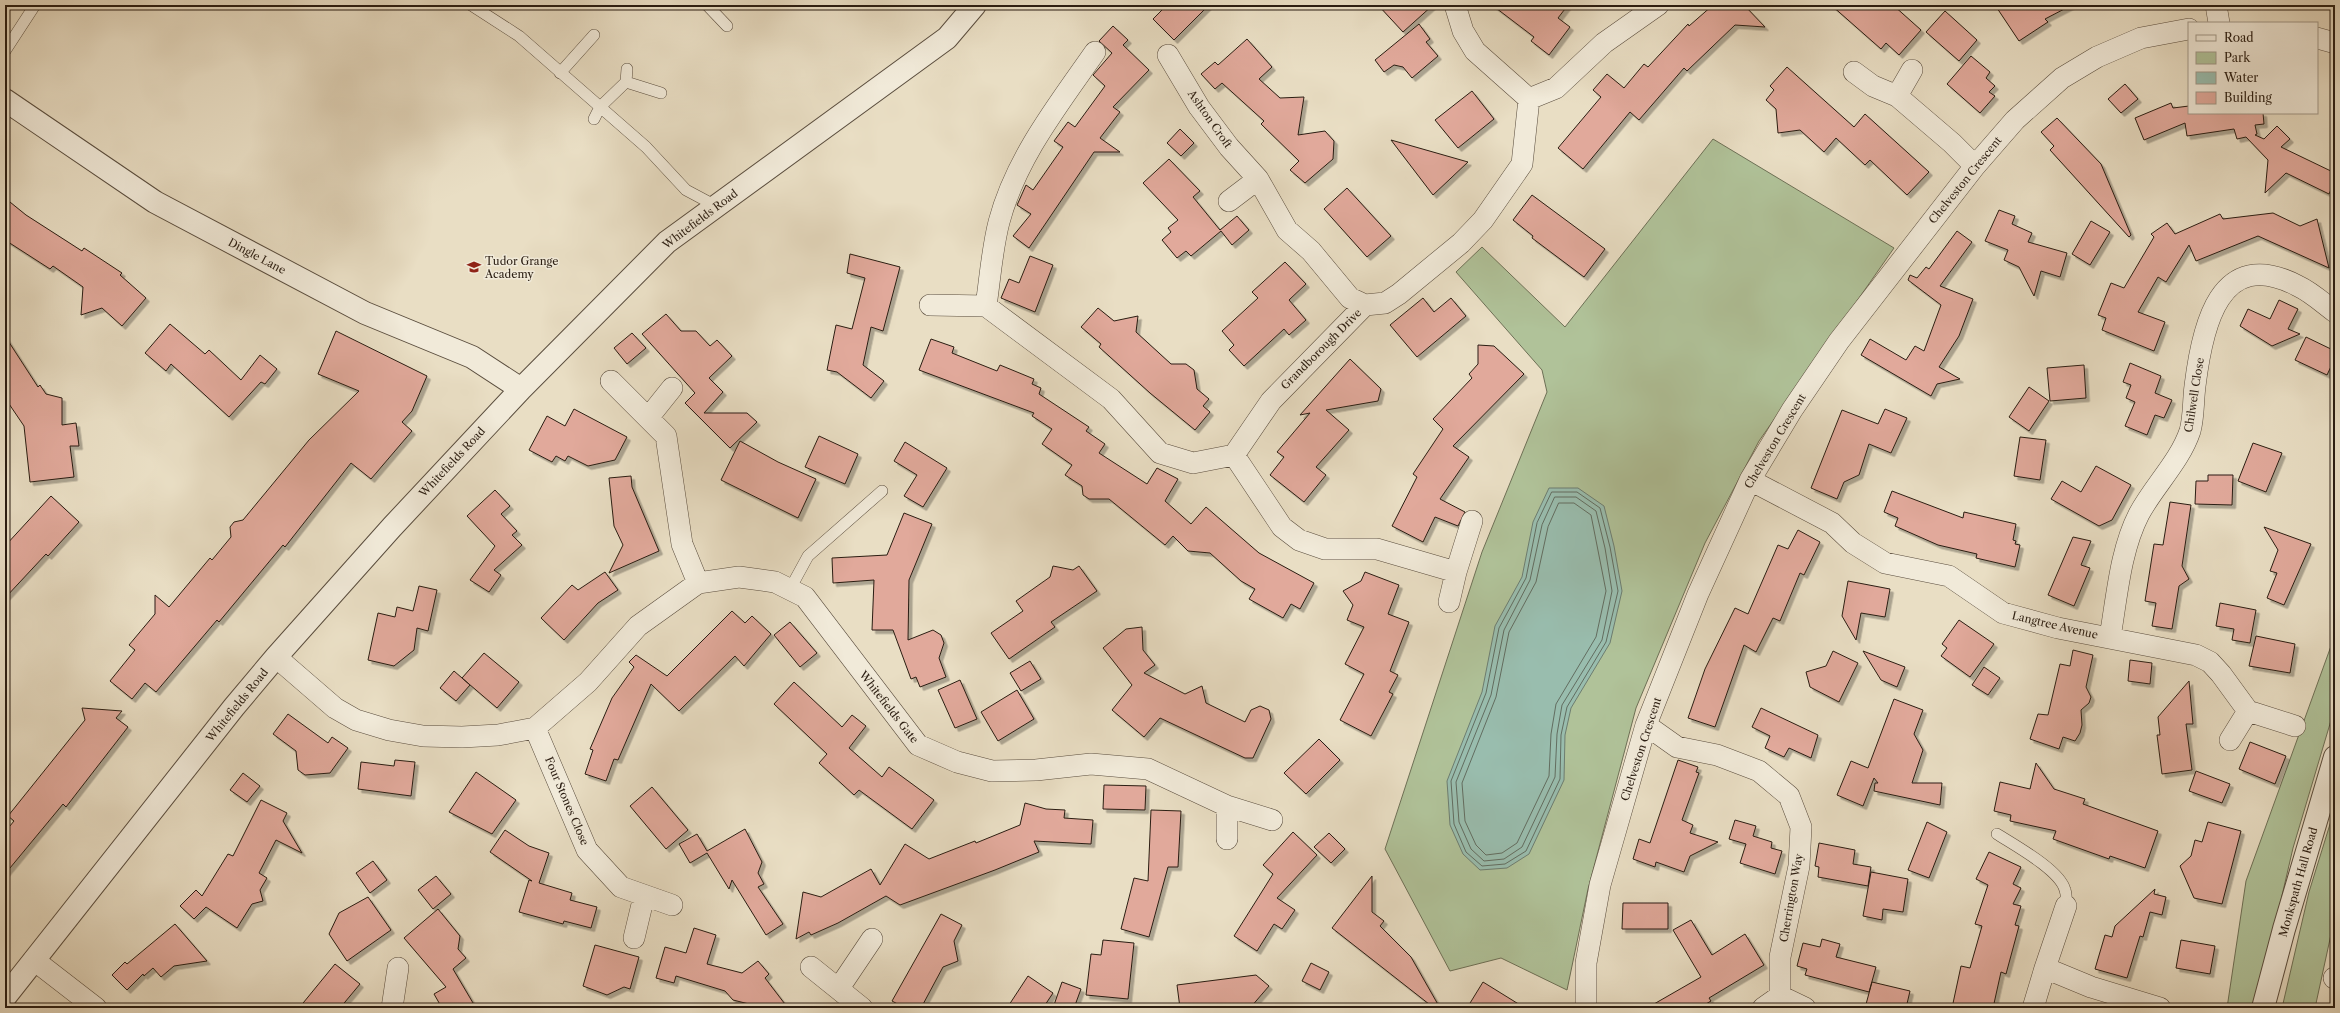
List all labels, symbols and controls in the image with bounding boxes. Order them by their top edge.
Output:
legend [2188,22,2318,114]
text: Road [2224,30,2254,45]
text: Park [2224,50,2251,65]
text: Water [2223,70,2258,85]
street label: Ashton Croft [1184,86,1235,151]
text: Building [2224,90,2272,105]
street label: Chelveston Crescent [1925,133,2005,226]
street label: Whitefields Road [659,186,741,252]
street label: Dingle Lane [226,235,288,277]
place label: Tudor Grange Academy [484,254,558,281]
school or university icon: Tudor Grange Academy [466,259,482,275]
street label: Grandborough Drive [1278,306,1364,392]
street label: Chilwell Close [2181,356,2207,434]
street label: Chelveston Crescent [1741,391,1809,491]
street label: Whitefields Road [415,424,488,501]
street label: Langtree Avenue [2011,608,2099,642]
street label: Whitefields Road [202,665,271,745]
street label: Whitefields Gate [856,667,922,746]
street label: Chelveston Crescent [1618,695,1664,803]
street label: Four Stones Close [542,755,592,847]
street label: Monkspath Hall Road [2276,825,2320,939]
street label: Cherrington Way [1776,852,1806,943]

